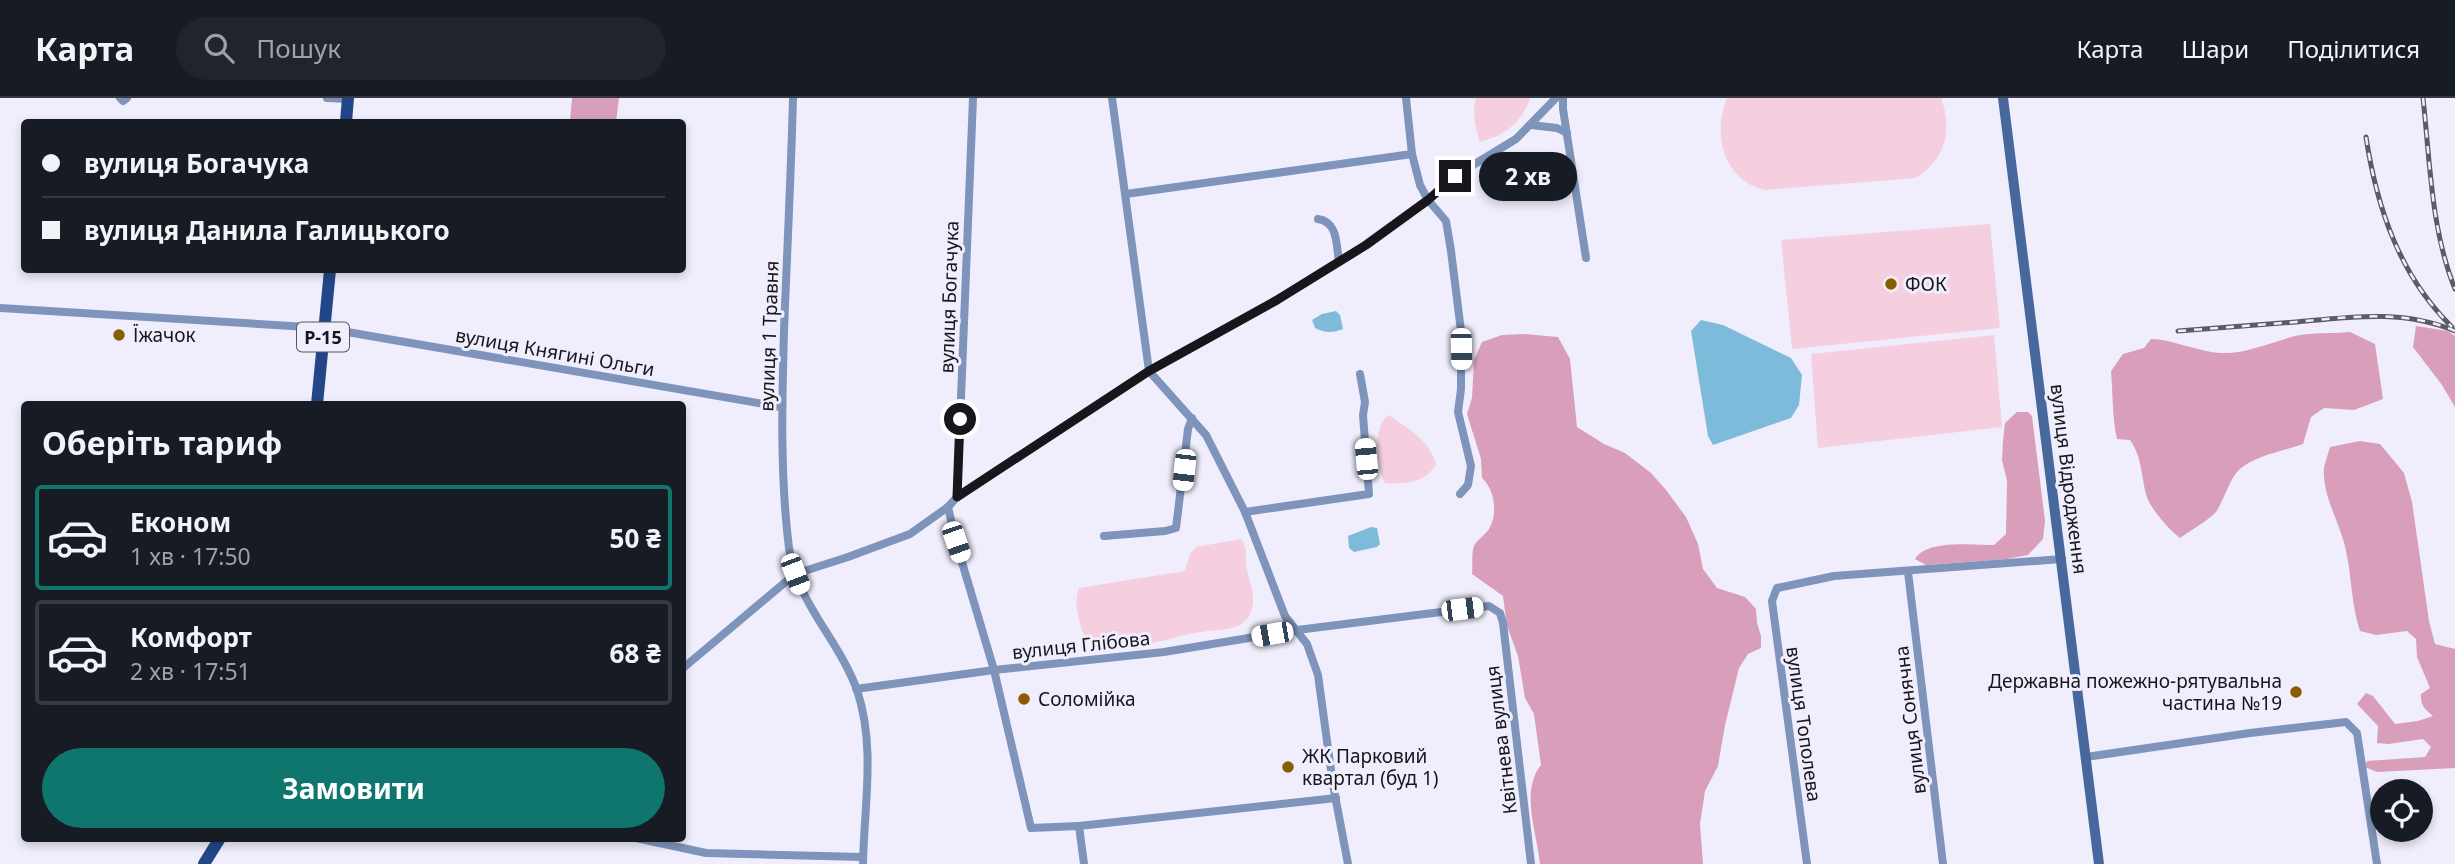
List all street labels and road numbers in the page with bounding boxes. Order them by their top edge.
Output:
street label: вулиця Богачука [933,220,965,374]
street label: вулиця 1 Травня [753,260,785,412]
street label: вулиця Княгині Ольги [453,322,657,382]
road number: Р-15 [297,323,349,352]
street label: вулиця Відродження [2044,382,2094,576]
street label: вулиця Глібова [1011,625,1151,665]
street label: вулиця Сонячна [1888,644,1932,796]
street label: вулиця Тополева [1780,645,1828,803]
street label: Квітнева вулиця [1479,664,1523,816]

